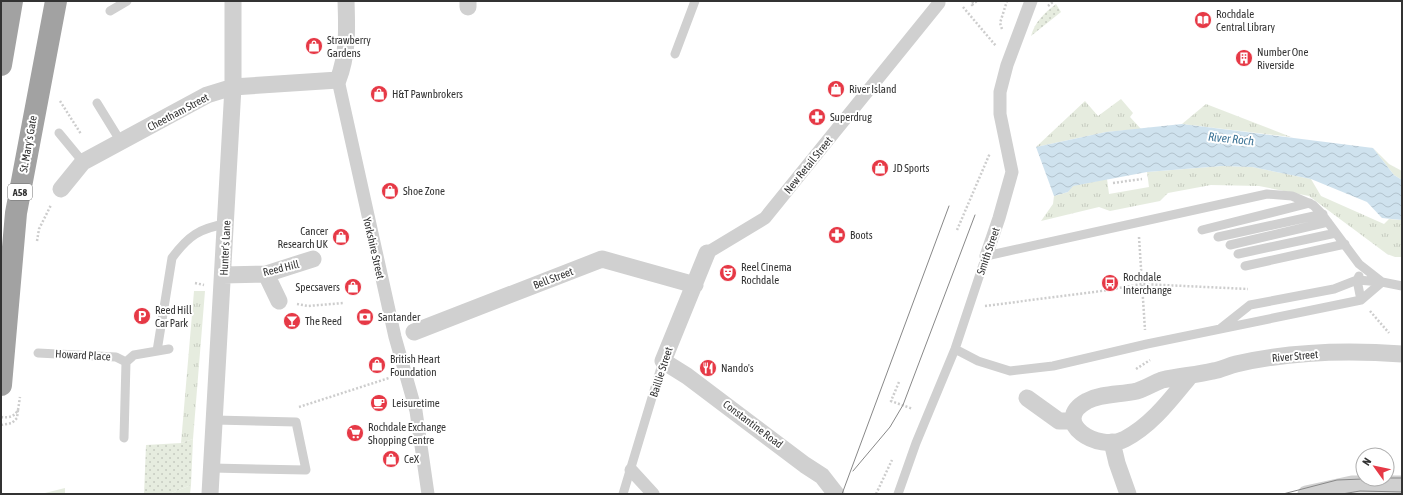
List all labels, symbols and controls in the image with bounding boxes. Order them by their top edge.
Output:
place label: Rochdale Central Library [1216,8,1275,33]
library icon: Rochdale Central Library [1193,10,1213,30]
place label: Strawberry Gardens [327,34,371,59]
shop icon: Strawberry Gardens [304,36,324,56]
place label: Number One Riverside [1257,46,1308,71]
building icon: Number One Riverside [1234,48,1254,68]
shop icon: River Island [826,79,846,99]
place label: River Island [849,83,896,95]
shop icon: H&T Pawnbrokers [369,84,389,104]
place label: H&T Pawnbrokers [392,88,463,100]
street label: Cheetham Street [145,91,211,133]
pharmacy icon: Superdrug [807,107,827,127]
place label: Superdrug [830,111,872,123]
street label: St. Mary's Gate [17,115,39,173]
water label: River Roch [1207,130,1255,148]
street label: New Retail Street [782,134,834,196]
shop icon: JD Sports [870,158,890,178]
place label: JD Sports [893,162,929,174]
shop icon: Shoe Zone [380,181,400,201]
road number: A58 [8,184,32,200]
place label: Shoe Zone [403,185,445,197]
street label: Yorkshire Street [361,216,387,280]
street label: Hunter's Lane [218,220,232,276]
place label: Cancer Research UK [277,225,329,250]
pharmacy icon: Boots [827,225,847,245]
street label: Smith Street [974,226,1002,276]
shop icon: Cancer Research UK [331,227,351,247]
place label: Boots [850,229,873,241]
street label: Reed Hill [262,258,300,278]
place label: Reel Cinema Rochdale [741,261,792,286]
theatre icon: Reel Cinema Rochdale [718,263,738,283]
street label: Bell Street [531,265,575,291]
place label: Rochdale Interchange [1123,271,1172,296]
bus stop icon: Rochdale Interchange [1100,273,1120,293]
shop icon: Specsavers [343,277,363,297]
place label: Specsavers [296,281,340,293]
place label: Reed Hill Car Park [155,304,192,329]
parking icon: Reed Hill Car Park [132,306,152,326]
bank icon: Santander [355,307,375,327]
bar icon: The Reed [282,311,302,331]
place label: Santander [378,311,421,323]
place label: The Reed [305,315,342,327]
street label: Baillie Street [647,345,675,399]
street label: Howard Place [55,348,111,362]
street label: River Street [1271,348,1319,364]
place label: British Heart Foundation [390,353,440,378]
shop icon: British Heart Foundation [367,355,387,375]
restaurant icon: Nando's [698,358,718,378]
place label: Nando's [721,362,754,374]
cafe icon: Leisuretime [369,393,389,413]
place label: Leisuretime [392,397,440,409]
street label: Constantine Road [721,398,785,450]
place label: Rochdale Exchange Shopping Centre [368,421,446,446]
supermarket icon: Rochdale Exchange Shopping Centre [345,423,365,443]
north arrow [1355,447,1395,487]
shop icon: CeX [381,449,401,469]
place label: CeX [404,453,419,465]
text: N [1360,456,1373,468]

